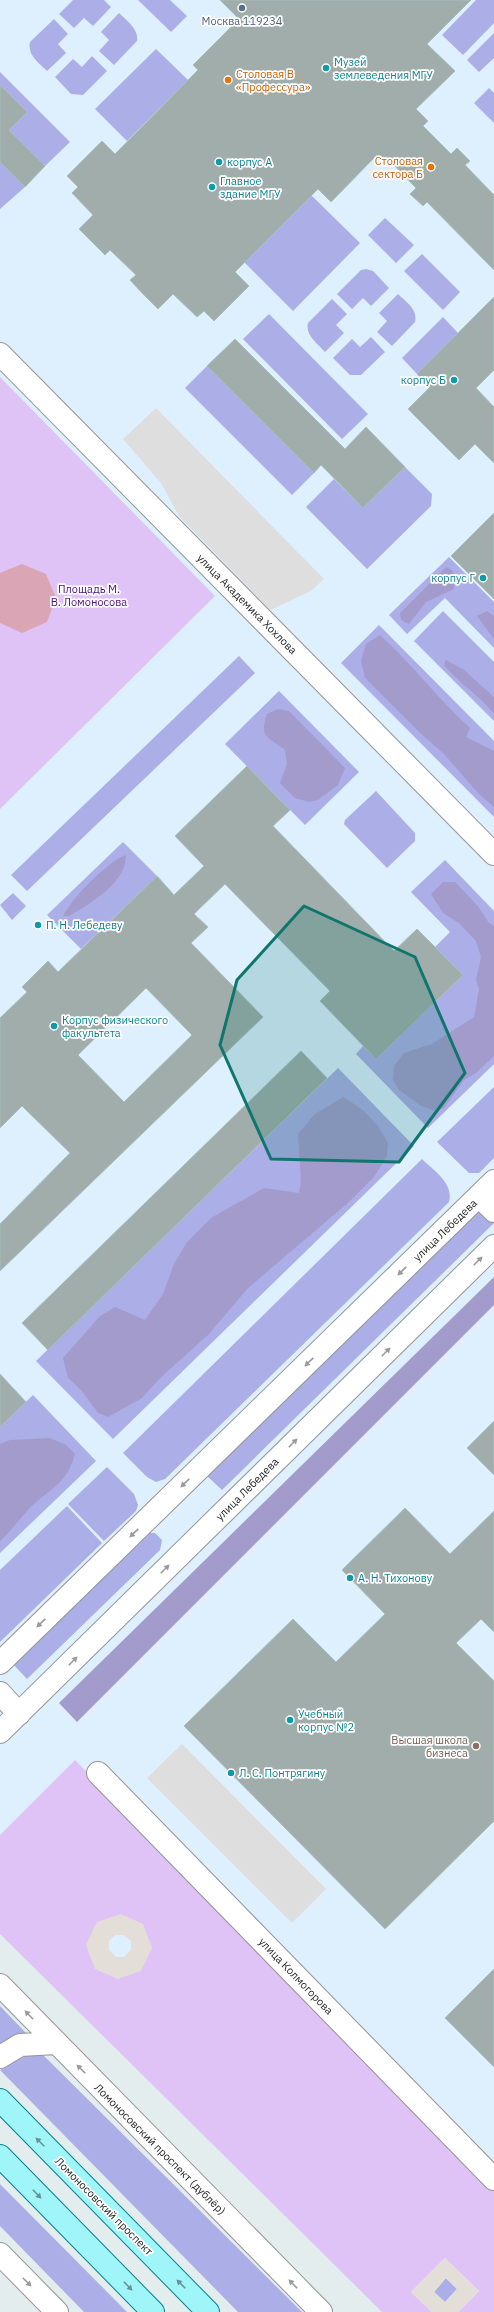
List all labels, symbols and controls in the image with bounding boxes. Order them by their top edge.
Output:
marker: Москва 119234 [237,3,247,13]
place label: Москва 119234 [202,14,283,28]
place label: Музей землеведения МГУ [334,55,433,82]
marker: Музей землеведения МГУ [321,63,331,73]
place label: Столовая В «Профессура» [236,67,311,94]
marker: Столовая В «Профессура» [223,75,233,85]
place label: Столовая сектора Б [372,154,423,181]
place label: корпус А [227,155,272,169]
marker: корпус А [214,157,224,167]
marker: Столовая сектора Б [426,162,436,172]
place label: Главное здание МГУ [220,174,281,201]
marker: Главное здание МГУ [207,182,217,192]
place label: корпус Б [401,373,446,387]
marker: корпус Б [449,375,459,385]
street label: улица Академика Хохлова [194,551,300,657]
place label: корпус Г [431,571,475,585]
marker: корпус Г [478,573,488,583]
park label: Площадь М. В. Ломоносова [51,582,127,609]
place label: П. Н. Лебедеву [46,918,123,932]
marker: П. Н. Лебедеву [33,920,43,930]
place label: Корпус физического факультета [62,1013,168,1040]
marker: Корпус физического факультета [49,1021,59,1031]
street label: улица Лебедева [410,1196,480,1264]
one-way arrow [473,1256,483,1266]
one-way arrow [397,1266,407,1276]
one-way arrow [381,1347,391,1357]
one-way arrow [304,1357,314,1367]
one-way arrow [288,1438,298,1448]
street label: улица Лебедева [213,1454,282,1523]
one-way arrow [180,1478,190,1488]
one-way arrow [129,1528,139,1538]
one-way arrow [160,1564,170,1574]
place label: А. Н. Тихонову [358,1571,433,1585]
marker: А. Н. Тихонову [345,1573,355,1583]
one-way arrow [36,1619,46,1628]
one-way arrow [68,1656,78,1666]
place label: Учебный корпус №2 [298,1707,354,1734]
marker: Учебный корпус №2 [285,1715,295,1725]
place label: Высшая школа бизнеса [391,1733,468,1760]
marker: Высшая школа бизнеса [471,1741,481,1751]
place label: Л. С. Понтрягину [239,1766,326,1780]
marker: Л. С. Понтрягину [226,1768,236,1778]
street label: улица Колмогорова [256,1935,336,2017]
one-way arrow [24,2010,34,2020]
one-way arrow [76,2064,86,2074]
street label: Ломоносовский проспект (дублёр) [92,2081,228,2217]
one-way arrow [36,2137,45,2147]
street label: Ломоносовский проспект [52,2154,156,2258]
one-way arrow [32,2189,42,2199]
one-way arrow [22,2277,32,2287]
one-way arrow [176,2279,186,2289]
one-way arrow [289,2279,298,2289]
one-way arrow [123,2281,133,2291]

